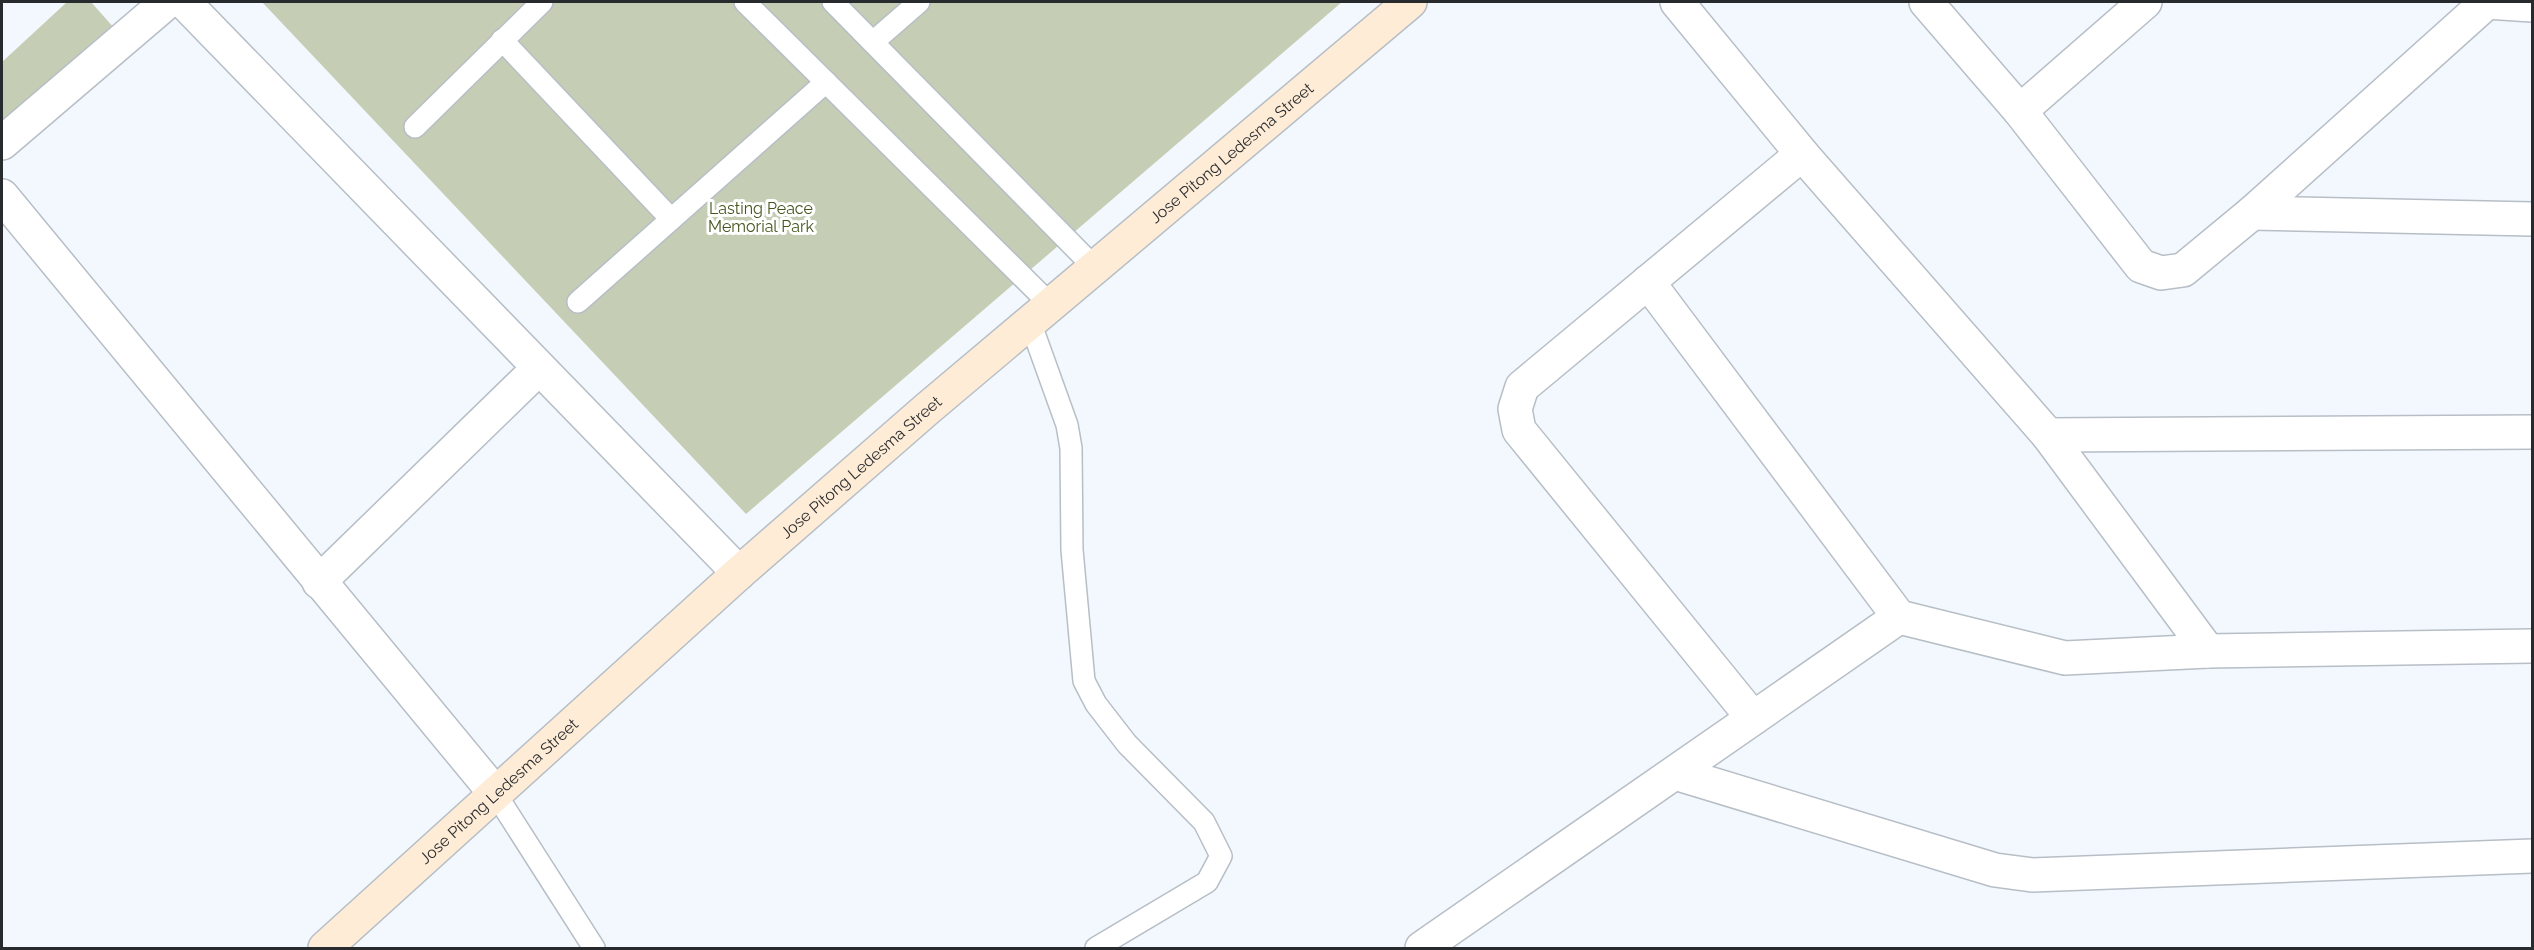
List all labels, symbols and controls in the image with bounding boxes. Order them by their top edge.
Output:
street label: Jose Pitong Ledesma Street [1146,78,1318,227]
park label: Lasting Peace Memorial Park [708,199,814,236]
street label: Jose Pitong Ledesma Street [777,392,946,543]
street label: Jose Pitong Ledesma Street [415,714,582,868]

